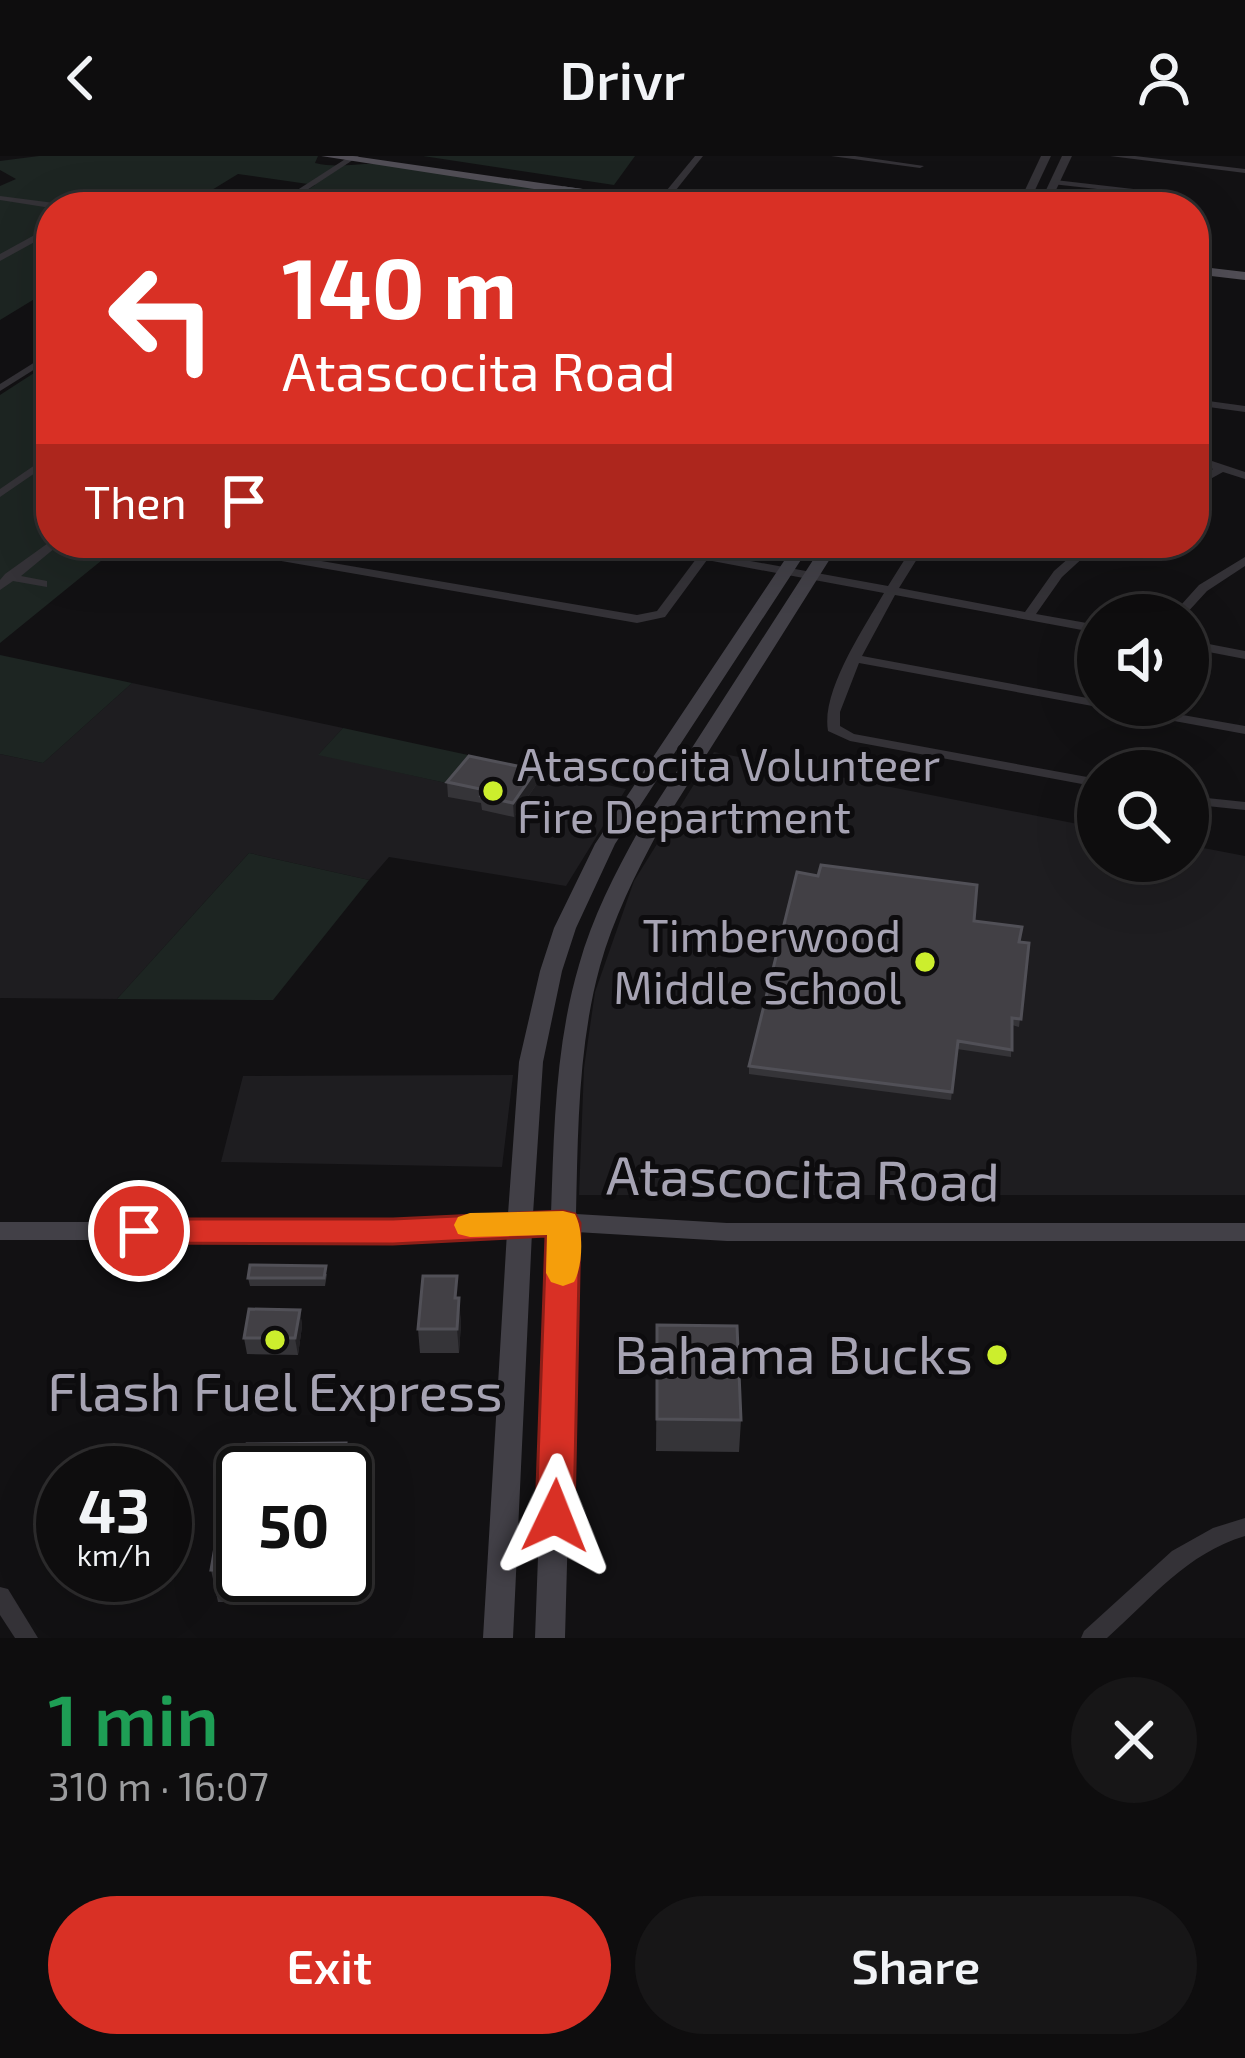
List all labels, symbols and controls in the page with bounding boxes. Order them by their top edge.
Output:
icon: back [48,45,114,111]
icon: person [1131,45,1197,111]
text: Drivr [560,46,685,111]
text: 140 m [282,235,517,336]
icon: left [84,240,240,396]
text: Atascocita Road [282,337,676,402]
icon: arrive [211,468,277,534]
text: Then [84,474,187,528]
map controls [1077,594,1209,882]
button: sound [1077,594,1209,726]
place label: Atascocita Volunteer Fire Department [517,736,940,842]
button: search [1077,750,1209,882]
marker: Atascocita Volunteer Fire Department [480,778,506,804]
place label: Timberwood Middle School [613,907,901,1013]
marker: Timberwood Middle School [912,949,938,975]
street label: Atascocita Road [606,1141,1000,1212]
pin [88,1180,190,1282]
icon: arrive [106,1198,172,1264]
place label: Bahama Bucks [614,1320,973,1385]
marker: Flash Fuel Express [262,1327,288,1353]
marker: Bahama Bucks [984,1342,1010,1368]
place label: Flash Fuel Express [47,1357,503,1422]
speed limit sign: 50 [216,1446,372,1602]
position arrow [492,1453,618,1579]
text: 43 [78,1473,150,1545]
text: km/h [77,1536,151,1572]
text: 1 min [48,1674,219,1760]
button: close [1071,1677,1197,1803]
text: 310 m · 16:07 [48,1762,269,1809]
button: Exit [48,1896,611,2034]
button: Share [635,1896,1197,2034]

